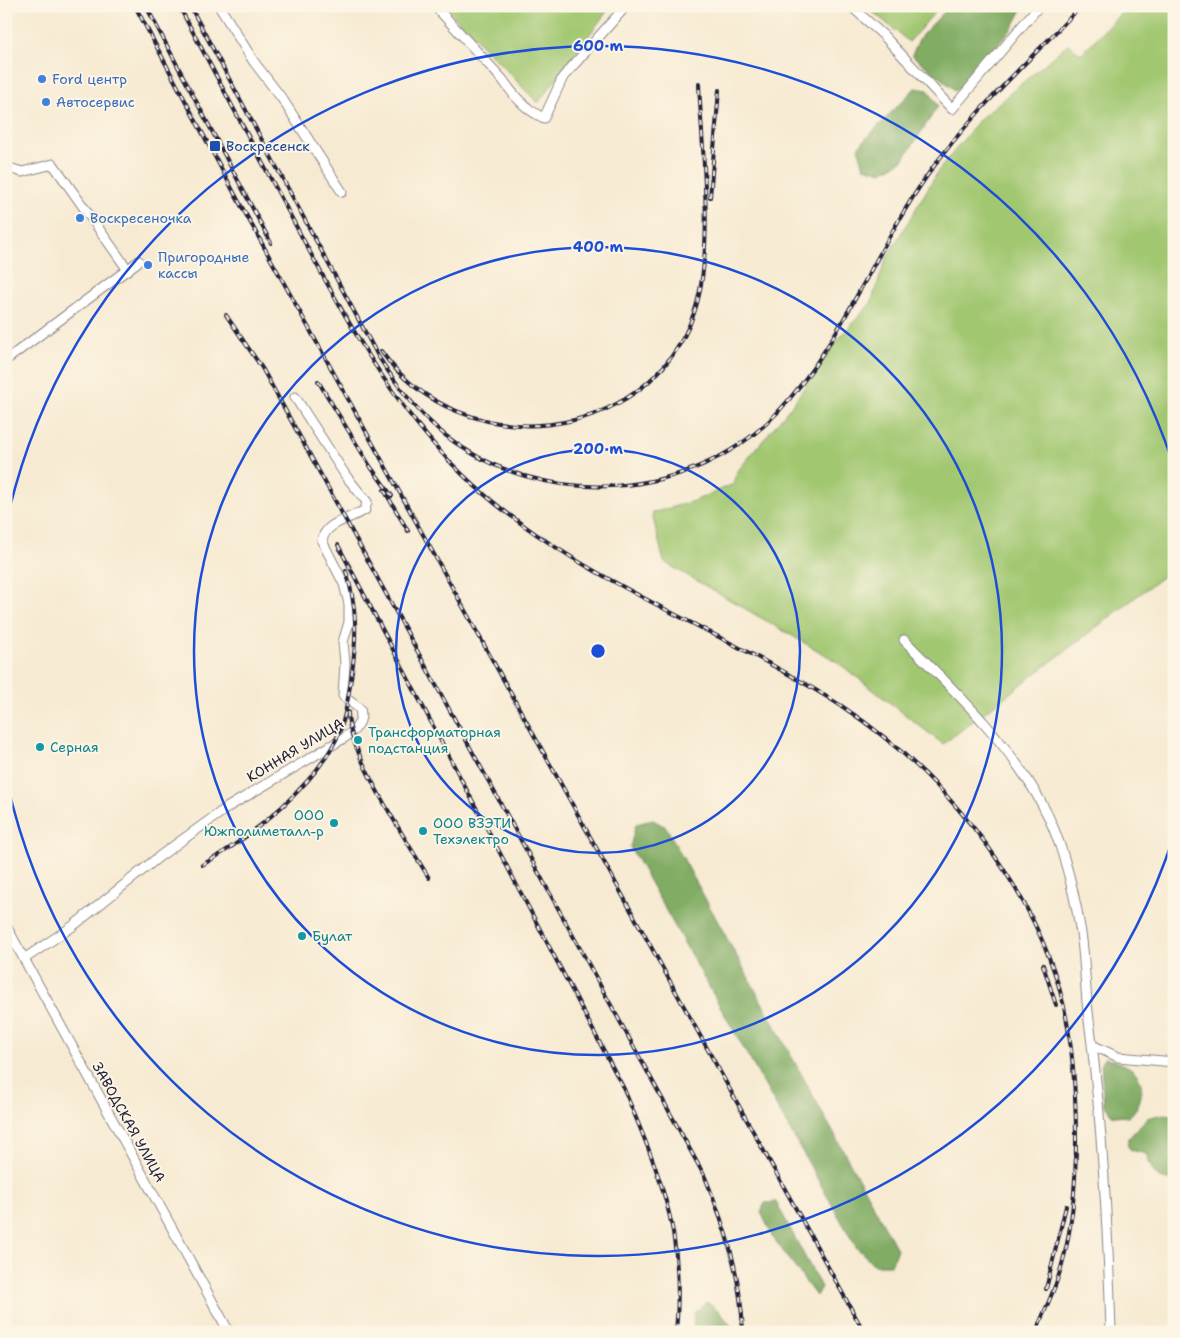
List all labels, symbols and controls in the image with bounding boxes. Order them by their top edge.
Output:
text: 600 m [573,36,623,56]
place label: Ford центр [52,70,127,88]
marker: Ford центр [36,73,48,85]
place label: Автосервис [56,93,135,111]
marker: Автосервис [40,96,52,108]
place label: Воскресенск [226,137,310,155]
marker: Воскресенск [208,139,222,153]
place label: Воскресеночка [90,209,192,227]
marker: Воскресеночка [74,212,86,224]
text: 400 m [573,237,623,257]
place label: Пригородные кассы [158,248,249,282]
marker: Пригородные кассы [142,259,154,271]
text: 200 m [573,439,623,459]
centre of rings [589,642,607,660]
street label: КОННАЯ УЛИЦА [243,714,347,786]
place label: Трансформаторная подстанция [368,723,501,757]
marker: Трансформаторная подстанция [352,734,364,746]
place label: Серная [50,738,99,756]
marker: Серная [34,741,46,753]
place label: ООО Южполиметалл-р [204,806,324,840]
place label: ООО ВЗЭТИ Техэлектро [433,814,511,848]
marker: ООО Южполиметалл-р [328,817,340,829]
marker: ООО ВЗЭТИ Техэлектро [417,825,429,837]
place label: Булат [312,927,353,945]
marker: Булат [296,930,308,942]
street label: ЗАВОДСКАЯ УЛИЦА [88,1059,170,1185]

